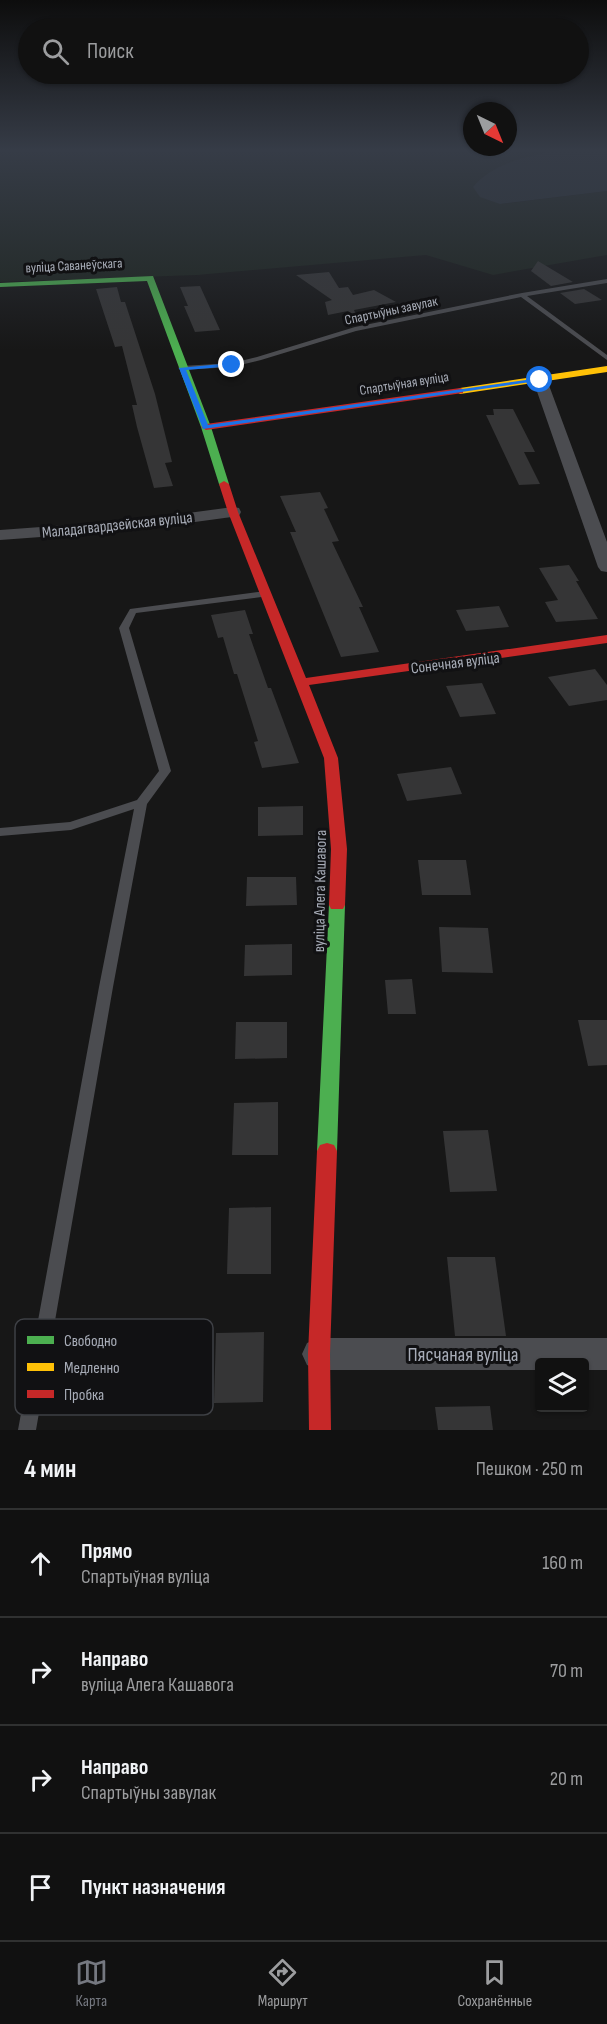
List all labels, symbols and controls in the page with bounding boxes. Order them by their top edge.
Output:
search box [18,18,589,84]
icon: search [39,35,72,68]
text: Поиск [87,38,133,65]
north arrow [463,102,517,156]
street label: вуліца Саванеўскага [25,254,123,277]
street label: Спартыўны завулак [343,292,440,329]
route end [218,351,244,377]
route start [526,366,552,392]
street label: Спартыўная вуліца [358,368,450,399]
street label: Маладагвардзейская вуліца [41,508,193,543]
street label: Сонечная вуліца [410,649,501,678]
street label: вуліца Алега Кашавога [310,830,331,952]
legend [15,1319,213,1415]
text: Свободно [64,1332,117,1351]
street label: Пясчаная вуліца [407,1343,519,1367]
map controls [535,1358,589,1412]
button: layers [535,1358,589,1412]
text: Медленно [64,1359,120,1378]
text: Пробка [64,1386,104,1405]
text: 4 мин [24,1454,76,1485]
text: Пешком · 250 m [476,1457,583,1481]
text: Прямо [81,1538,132,1565]
icon: ahead [24,1547,57,1580]
text: 160 m [542,1551,583,1575]
text: Спартыўная вуліца [81,1565,210,1589]
text: Направо [81,1646,148,1673]
icon: right [24,1655,57,1688]
text: 70 m [550,1659,583,1683]
text: вуліца Алега Кашавога [81,1673,234,1697]
text: Направо [81,1754,148,1781]
icon: right [24,1763,57,1796]
text: 20 m [550,1767,583,1791]
text: Спартыўны завулак [81,1781,216,1805]
icon: arrive [24,1871,57,1904]
text: Пункт назначения [81,1874,225,1901]
tab: Карта [75,1956,108,2011]
tab: Маршрут [258,1956,308,2011]
tab: Сохранённые [457,1956,532,2011]

